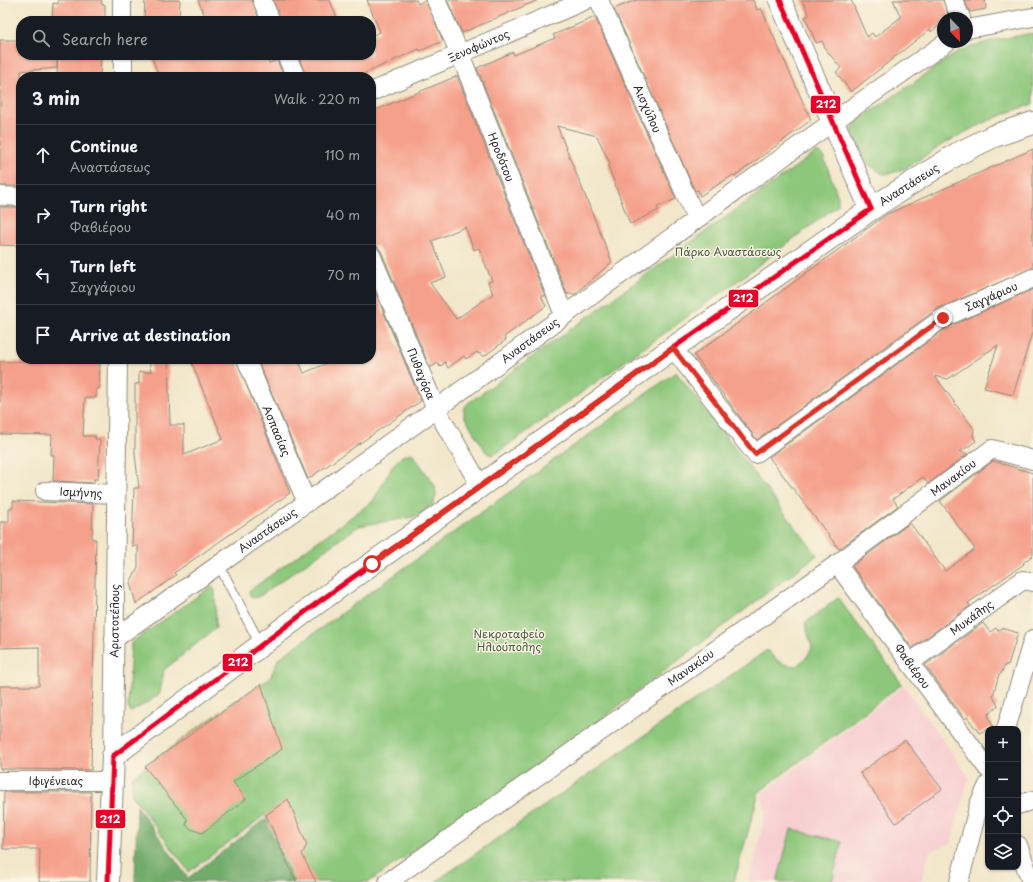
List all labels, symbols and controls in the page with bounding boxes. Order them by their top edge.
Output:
north arrow [937,12,973,48]
search box [16,16,376,60]
street label: Ξενοφώντος [445,25,512,66]
icon: search [30,27,52,49]
text: Search here [62,27,148,50]
street label: Αισχύλου [630,82,666,135]
text: 3 min [32,85,80,111]
text: Walk · 220 m [274,89,360,108]
line badge: 212 [810,95,841,114]
text: 212 [816,95,837,112]
street label: Ηροδότου [484,130,519,184]
text: Continue [70,134,138,157]
icon: ahead [32,144,54,166]
text: 110 m [325,145,360,164]
text: Αναστάσεως [70,157,150,176]
street label: Αναστάσεως [875,159,942,210]
text: Turn right [70,194,147,217]
icon: right [32,204,54,226]
text: 40 m [326,205,360,224]
text: Φαβιέρου [70,217,131,236]
park label: Πάρκο Αναστάσεως [675,243,782,260]
text: Turn left [70,254,136,277]
icon: left [32,264,54,286]
text: 70 m [327,265,360,284]
text: Σαγγάριου [70,277,136,296]
street label: Σαγγάριου [962,277,1020,315]
line badge: 212 [728,289,759,308]
text: 212 [733,289,754,306]
route end [934,309,952,327]
street label: Αναστάσεως [497,313,562,367]
text: Arrive at destination [70,323,231,346]
icon: arrive [32,324,54,346]
street label: Πυθαγόρα [403,345,440,402]
street label: Ασπασίας [259,403,295,459]
street label: Μανακίου [926,455,980,500]
street label: Ισμήνης [59,483,103,501]
street label: Αναστάσεως [234,503,300,556]
route start [363,555,381,573]
street label: Αριστοτέλους [105,584,123,658]
street label: Μυκάλης [946,595,997,639]
park label: Νεκροταφείο Ηλιούπολης [473,625,545,655]
street label: Φαβιέρου [890,640,935,692]
street label: Μανακίου [664,645,717,690]
line badge: 212 [222,653,253,672]
text: 212 [228,653,249,670]
map controls [985,726,1021,870]
button: + [985,726,1021,762]
button: − [985,762,1021,798]
street label: Ιφιγένειας [29,772,83,789]
button: locate [985,798,1021,834]
line badge: 212 [95,809,126,829]
text: 212 [100,810,121,827]
button: layers [985,834,1021,870]

